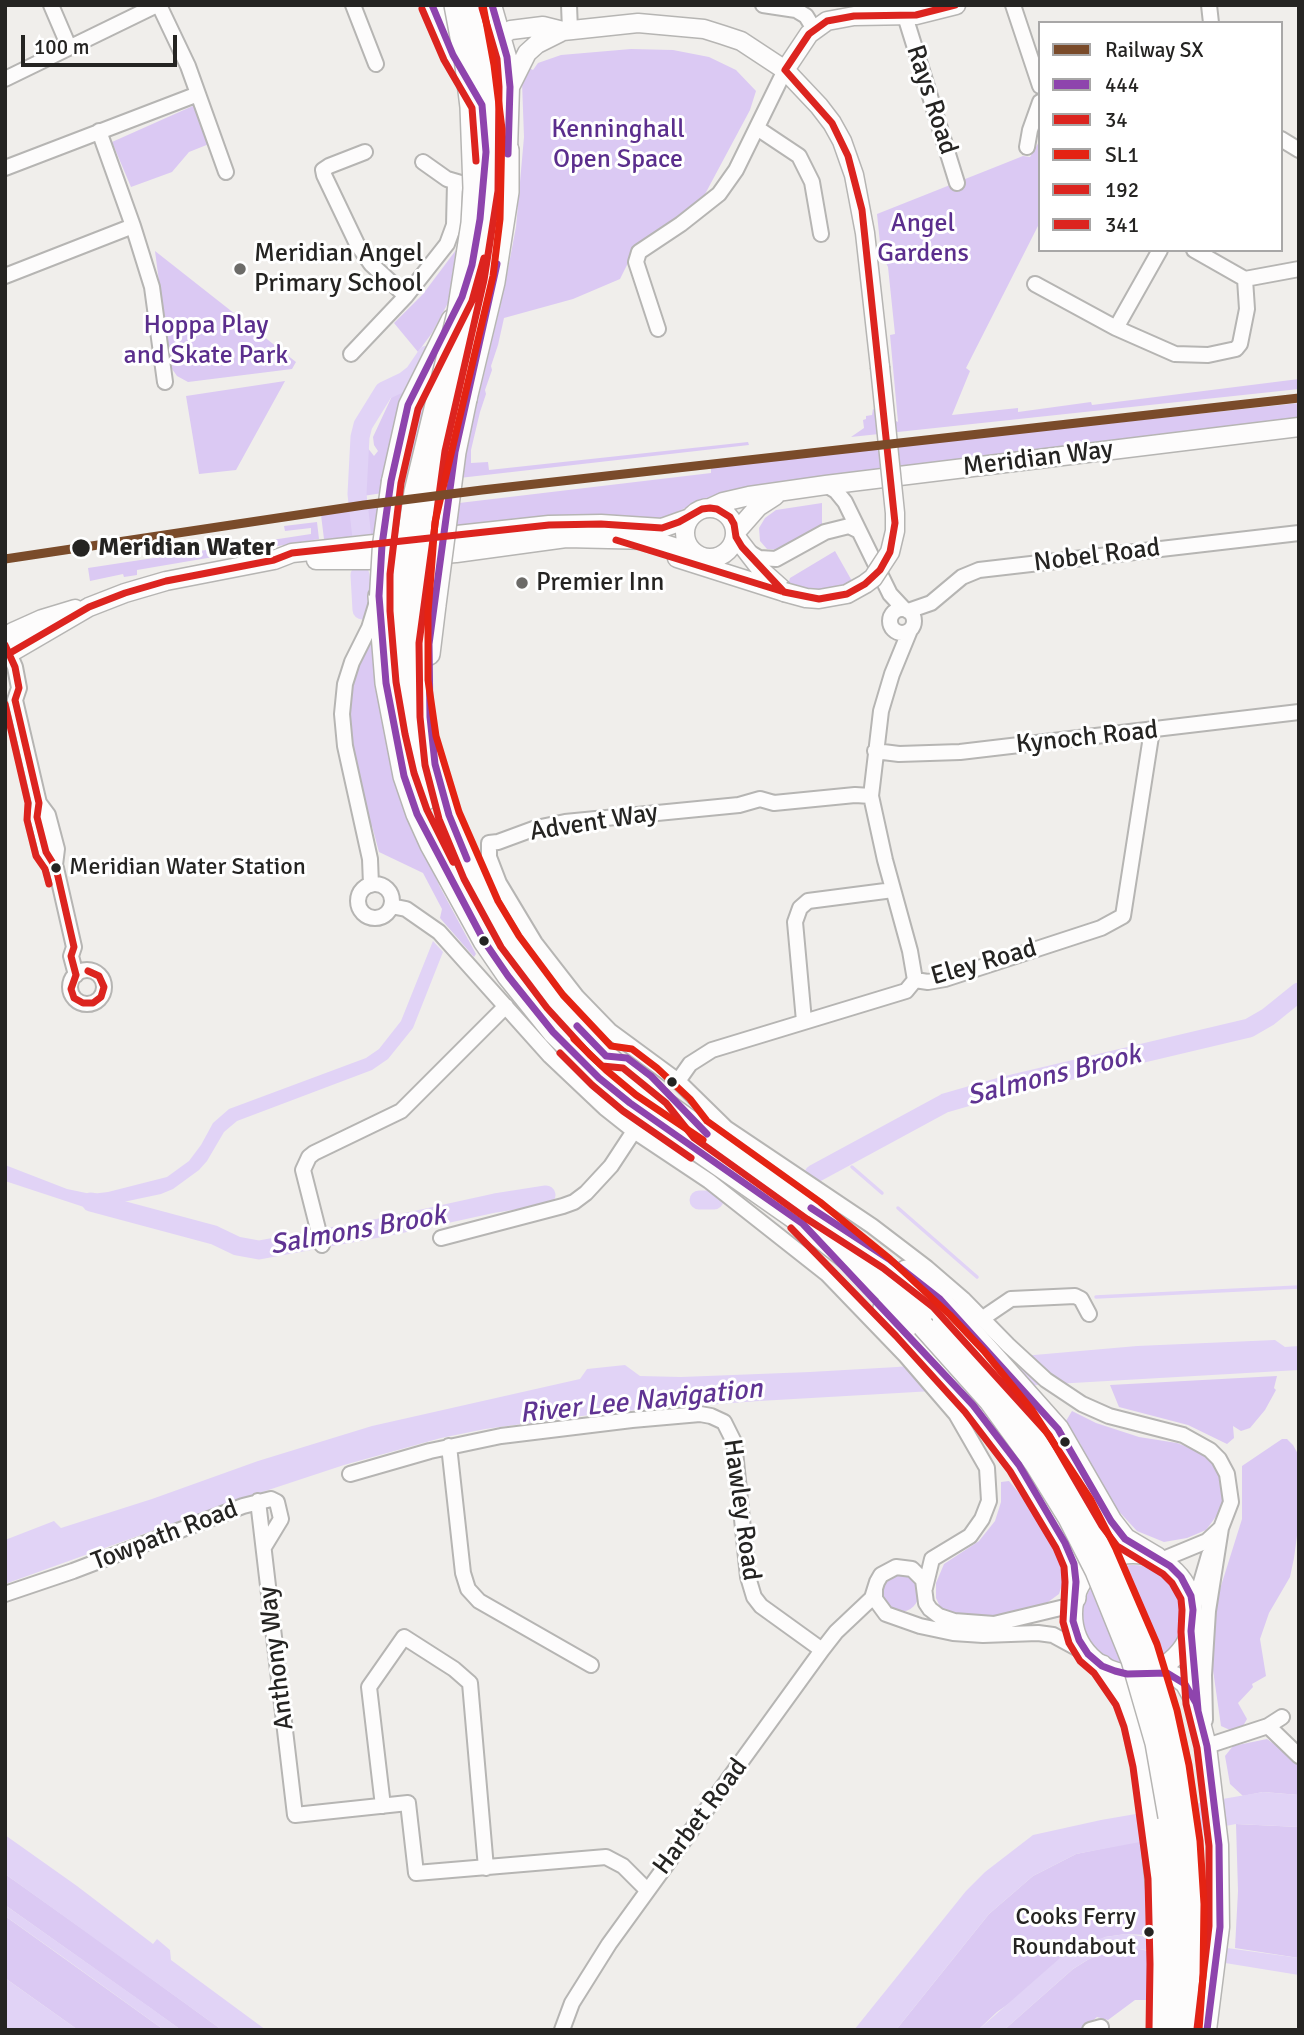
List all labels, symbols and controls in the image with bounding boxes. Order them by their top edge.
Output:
scale bar [24,21,180,65]
legend [1038,21,1283,252]
text: 100 m [34,34,89,60]
text: Railway SX [1105,37,1204,63]
street label: Rays Road [899,41,963,159]
text: 444 [1105,72,1139,98]
text: 34 [1105,107,1128,133]
park label: Kenninghall Open Space [551,114,685,176]
text: SL1 [1105,142,1139,168]
text: 192 [1105,177,1139,203]
park label: Angel Gardens [877,208,969,270]
text: 341 [1105,212,1139,238]
place label: Meridian Angel Primary School [254,238,423,300]
marker: Meridian Angel Primary School [232,261,248,277]
park label: Hoppa Play and Skate Park [124,310,288,372]
street label: Meridian Way [961,434,1115,484]
place label: Meridian Water [98,532,275,564]
street label: Nobel Road [1032,533,1162,579]
marker: Meridian Water [70,537,92,559]
place label: Premier Inn [536,567,664,599]
marker: Premier Inn [514,575,530,591]
street label: Kynoch Road [1014,715,1160,761]
street label: Advent Way [528,797,660,849]
place label: Meridian Water Station [69,854,306,882]
marker: Meridian Water Station [49,861,63,875]
street label: Eley Road [928,933,1040,993]
unlabelled marker [477,934,491,948]
water label: Salmons Brook [964,1038,1144,1114]
unlabelled marker [665,1075,679,1089]
water label: Salmons Brook [267,1199,449,1263]
water label: River Lee Navigation [518,1373,764,1431]
unlabelled marker [1058,1435,1072,1449]
street label: Hawley Road [716,1437,766,1583]
street label: Towpath Road [88,1494,242,1578]
street label: Anthony Way [253,1584,301,1732]
street label: Harbet Road [647,1753,755,1881]
place label: Cooks Ferry Roundabout [1012,1904,1136,1960]
marker: Cooks Ferry Roundabout [1142,1925,1156,1939]

